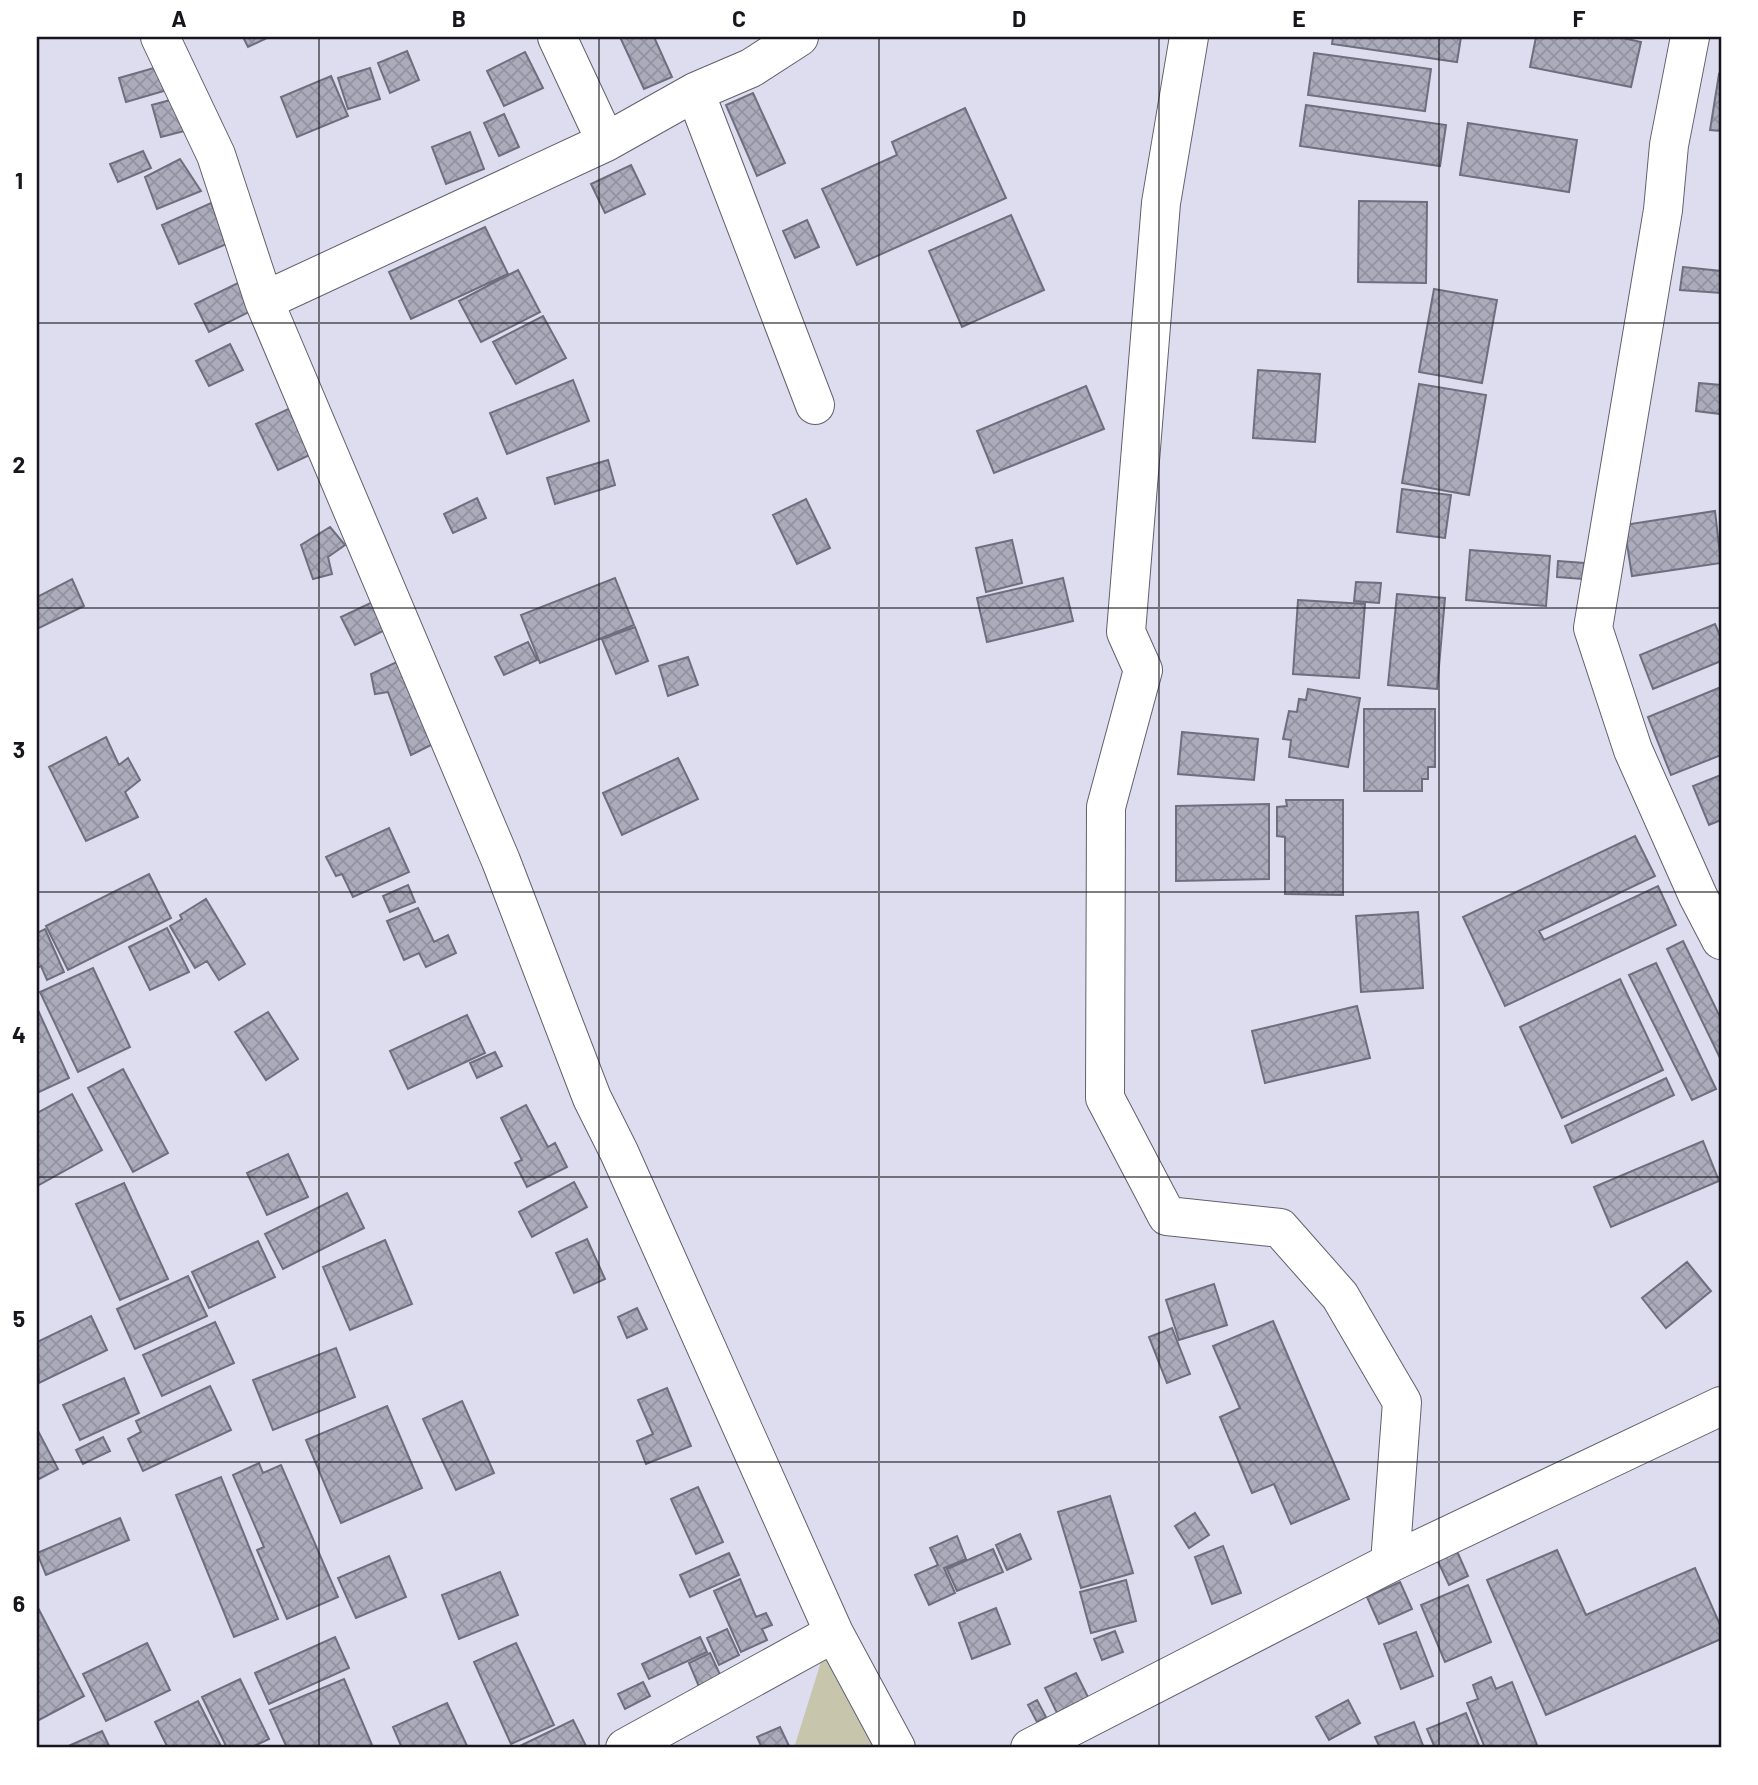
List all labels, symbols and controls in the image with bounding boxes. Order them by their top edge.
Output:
text: A [171,4,187,32]
text: B [452,4,466,32]
text: C [732,4,746,32]
text: D [1012,4,1026,32]
text: E [1292,4,1306,32]
text: F [1573,4,1586,32]
text: 1 [15,166,23,194]
text: 2 [13,450,25,478]
text: 3 [13,735,25,763]
text: 4 [12,1020,26,1048]
text: 5 [13,1304,25,1332]
text: 6 [13,1589,25,1617]

